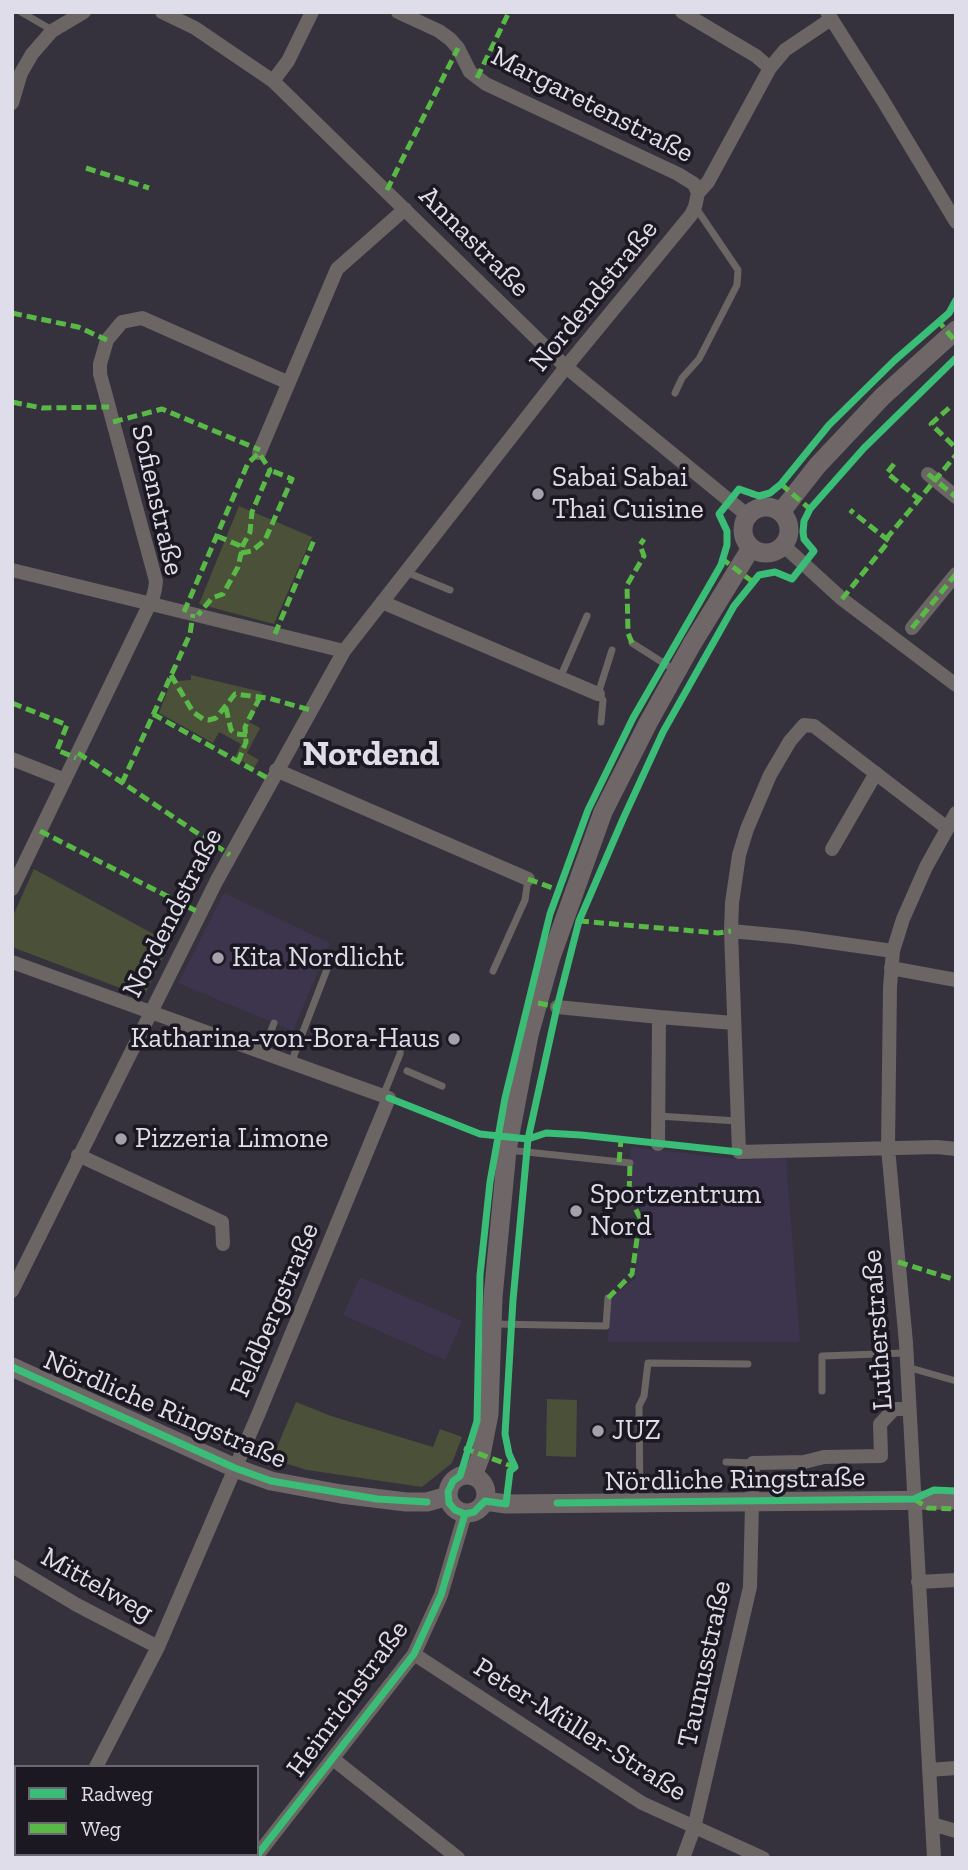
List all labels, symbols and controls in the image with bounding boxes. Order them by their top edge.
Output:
street label: Margaretenstraße [485,40,699,170]
street label: Annastraße [412,180,536,304]
street label: Nordendstraße [523,213,665,379]
street label: Sofienstraße [123,421,191,579]
place label: Sabai Sabai Thai Cuisine [552,461,704,527]
marker: Sabai Sabai Thai Cuisine [530,486,546,502]
district label: Nordend [302,734,440,776]
street label: Nordendstraße [116,823,230,1003]
place label: Kita Nordlicht [232,941,404,975]
marker: Kita Nordlicht [210,950,226,966]
place label: Katharina-von-Bora-Haus [131,1022,440,1056]
marker: Katharina-von-Bora-Haus [446,1031,462,1047]
place label: Pizzeria Limone [135,1122,328,1156]
marker: Pizzeria Limone [113,1131,129,1147]
place label: Sportzentrum Nord [590,1178,761,1244]
marker: Sportzentrum Nord [568,1203,584,1219]
street label: Feldbergstraße [223,1218,327,1402]
street label: Lutherstraße [856,1248,900,1412]
street label: Nördliche Ringstraße [38,1344,292,1476]
place label: JUZ [612,1414,661,1448]
marker: JUZ [590,1423,606,1439]
street label: Nördliche Ringstraße [604,1461,866,1499]
street label: Mittelweg [35,1540,159,1630]
street label: Taunusstraße [671,1578,739,1750]
street label: Heinrichstraße [280,1614,416,1784]
street label: Peter-Müller-Straße [467,1651,693,1809]
legend [14,1765,259,1856]
text: Radweg [81,1781,153,1806]
text: Weg [81,1816,121,1841]

